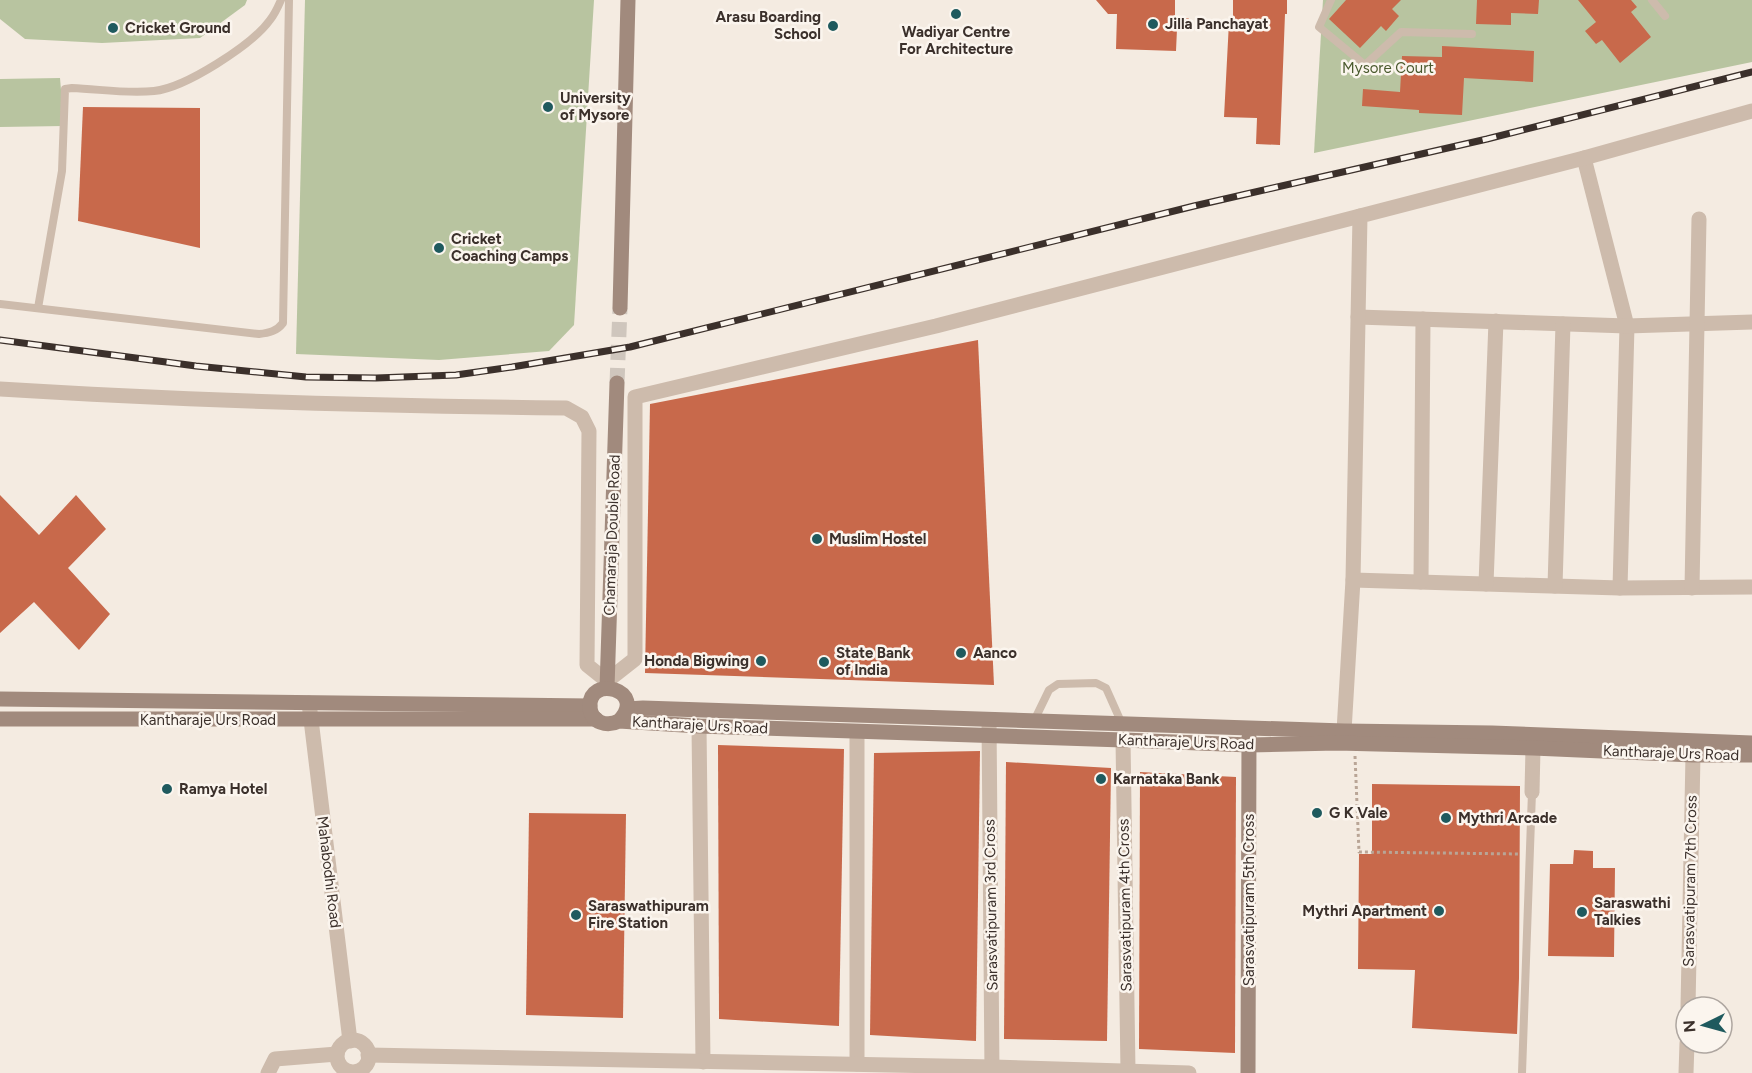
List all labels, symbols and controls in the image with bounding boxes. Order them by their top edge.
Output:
marker: Wadiyar Centre For Architecture [949,7,963,21]
place label: Arasu Boarding School [716,8,821,43]
place label: Jilla Panchayat [1165,15,1269,33]
marker: Jilla Panchayat [1146,17,1160,31]
place label: Cricket Ground [125,19,231,37]
marker: Arasu Boarding School [826,19,840,33]
marker: Cricket Ground [106,21,120,35]
place label: Wadiyar Centre For Architecture [899,23,1014,58]
park label: Mysore Court [1342,59,1434,77]
place label: University of Mysore [560,89,631,124]
marker: University of Mysore [541,100,555,114]
place label: Cricket Coaching Camps [451,230,568,265]
marker: Cricket Coaching Camps [432,241,446,255]
street label: Chamaraja Double Road [600,454,624,616]
place label: Muslim Hostel [829,530,927,548]
marker: Muslim Hostel [810,532,824,546]
place label: State Bank of India [836,644,911,679]
place label: Aanco [973,644,1017,662]
marker: Aanco [954,646,968,660]
place label: Honda Bigwing [644,652,749,670]
marker: Honda Bigwing [754,654,768,668]
marker: State Bank of India [817,655,831,669]
street label: Kantharaje Urs Road [140,711,276,729]
street label: Kantharaje Urs Road [631,712,769,738]
street label: Kantharaje Urs Road [1118,731,1254,753]
street label: Kantharaje Urs Road [1603,742,1739,764]
place label: Karnataka Bank [1113,770,1220,788]
marker: Karnataka Bank [1094,772,1108,786]
place label: Ramya Hotel [179,780,267,798]
marker: Ramya Hotel [160,782,174,796]
street label: Sarasvatipuram 7th Cross [1680,795,1700,967]
place label: G K Vale [1329,804,1388,822]
marker: G K Vale [1310,806,1324,820]
place label: Mythri Arcade [1458,809,1558,827]
marker: Mythri Arcade [1439,811,1453,825]
street label: Sarasvatipuram 5th Cross [1240,814,1258,986]
street label: Mahabodhi Road [313,815,345,929]
street label: Sarasvatipuram 4th Cross [1114,818,1136,992]
street label: Sarasvatipuram 3rd Cross [981,819,1001,991]
place label: Saraswathi Talkies [1594,894,1671,929]
place label: Saraswathipuram Fire Station [588,897,709,932]
place label: Mythri Apartment [1302,902,1427,920]
marker: Mythri Apartment [1432,904,1446,918]
marker: Saraswathi Talkies [1575,905,1589,919]
marker: Saraswathipuram Fire Station [569,908,583,922]
north arrow [1674,995,1734,1055]
text: N [1680,1019,1700,1033]

